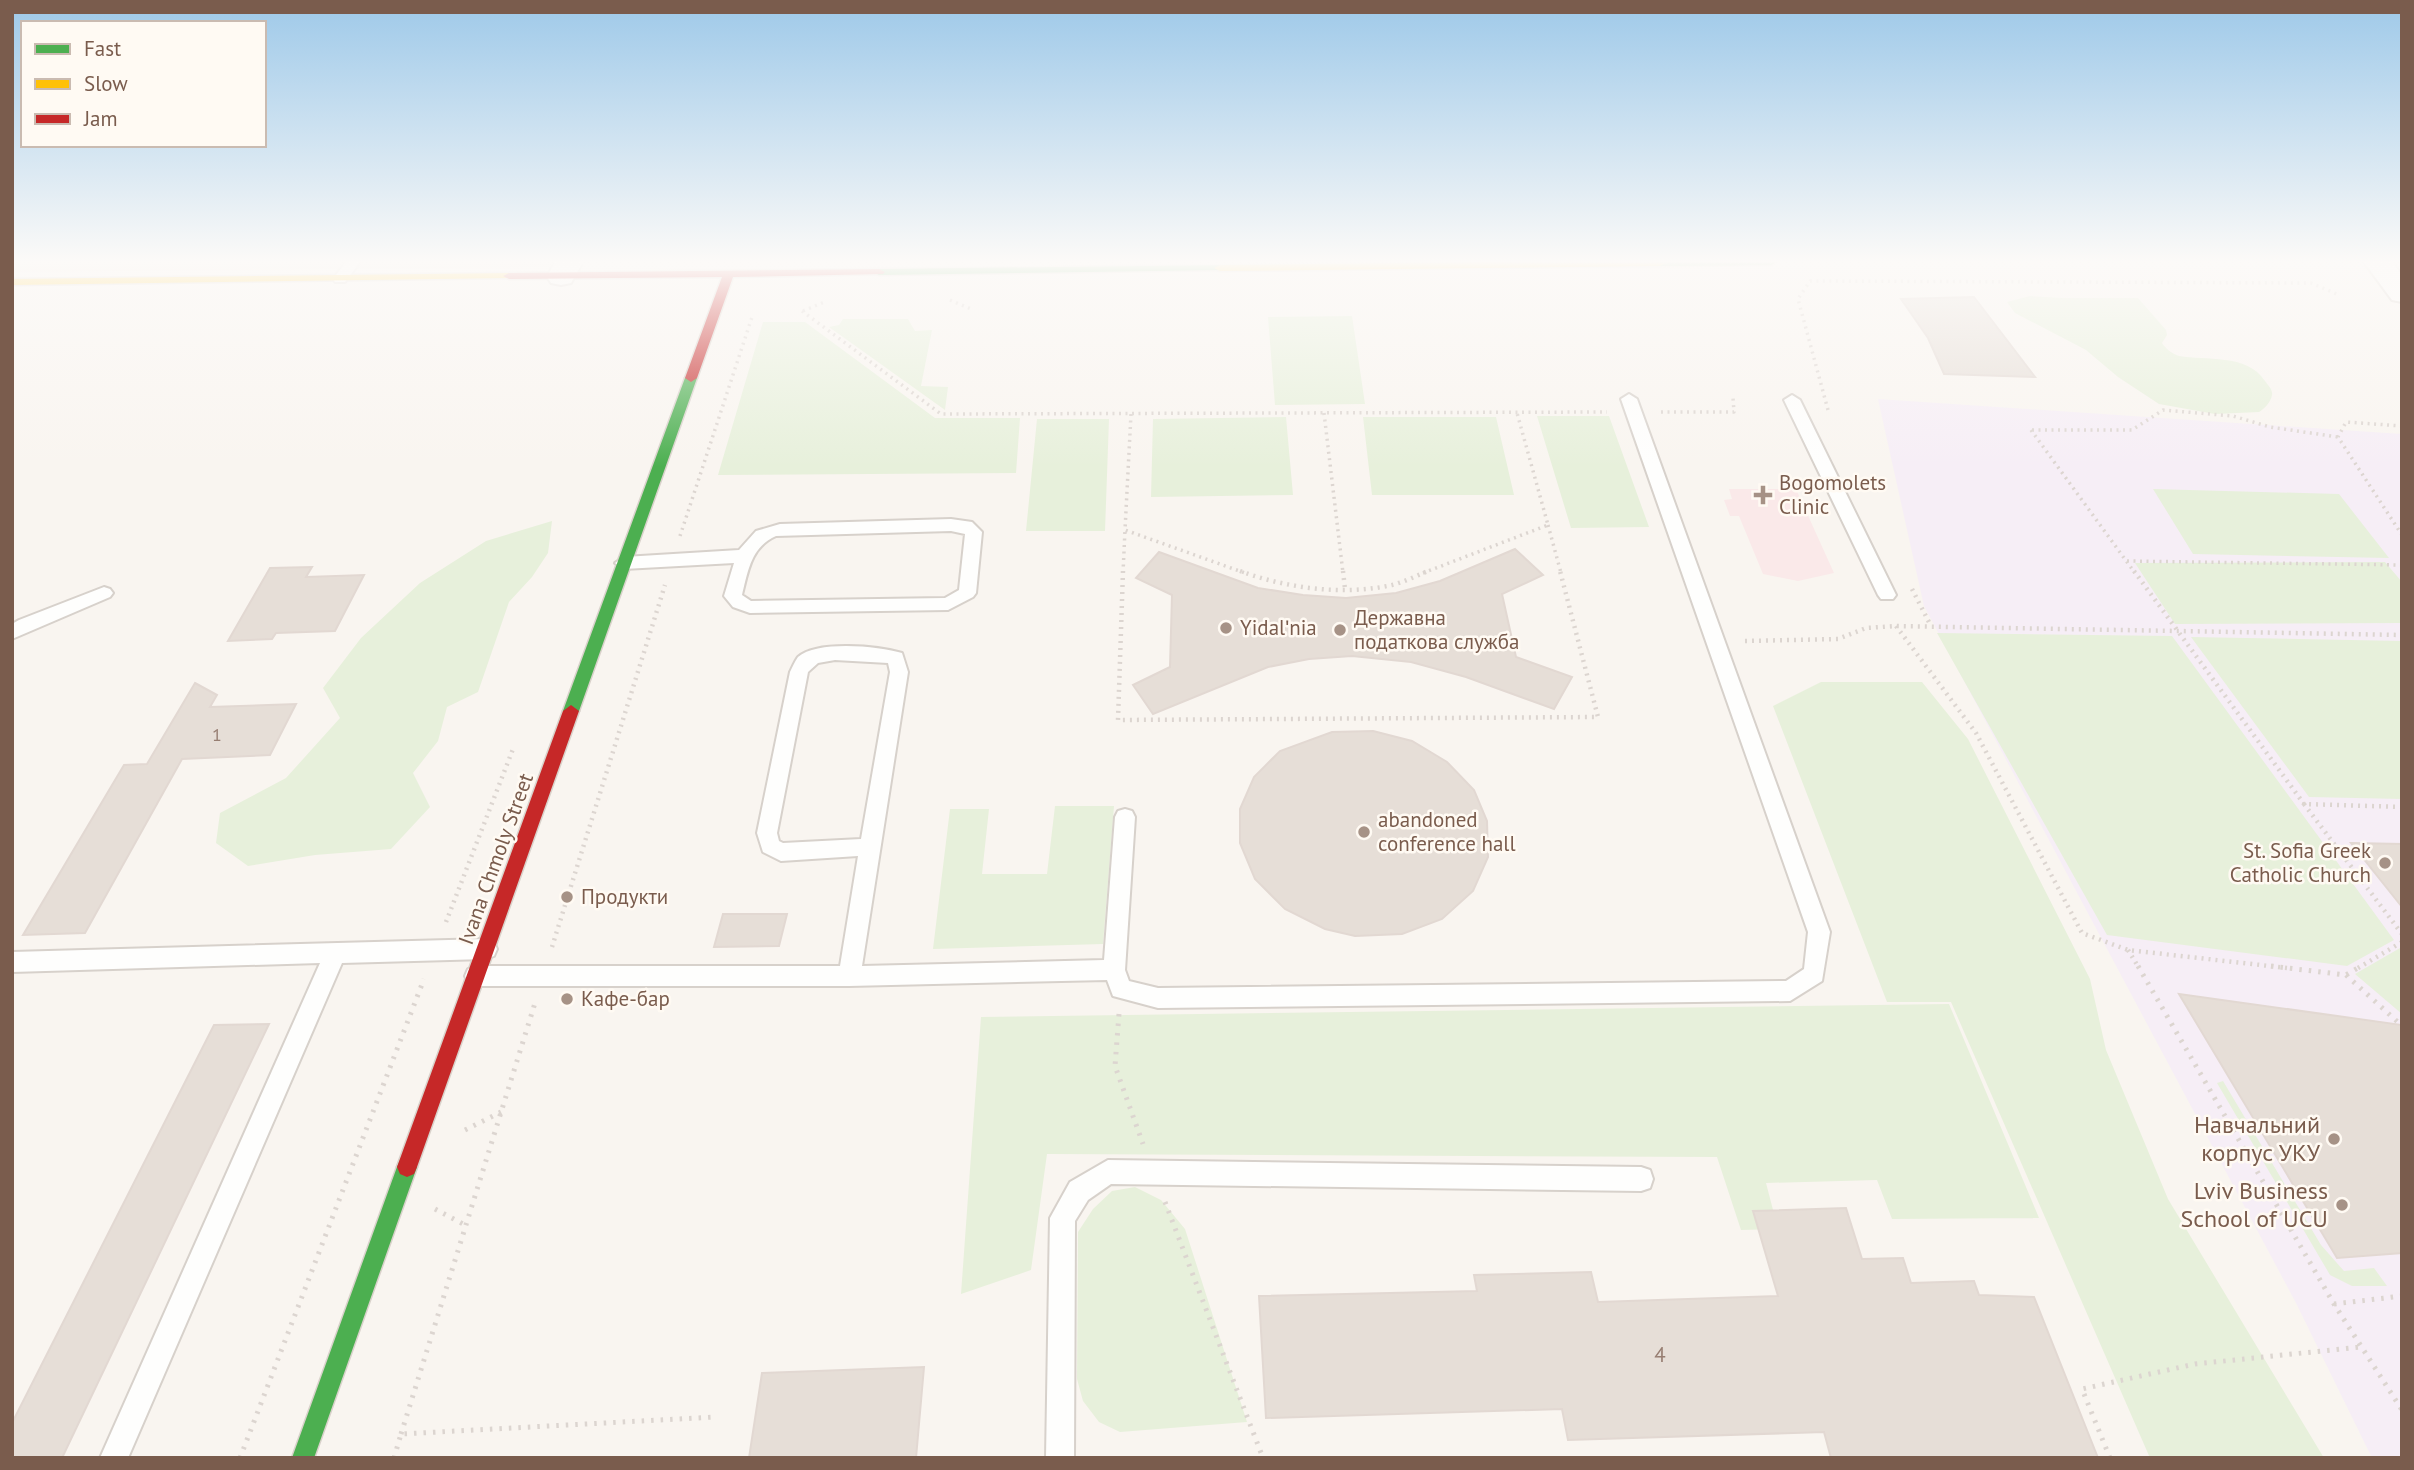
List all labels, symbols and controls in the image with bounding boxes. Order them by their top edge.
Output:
legend [21,21,266,147]
text: Fast [84,35,121,62]
text: Slow [84,70,128,97]
text: Jam [83,105,118,132]
place label: Bogomolets Clinic [1779,469,1886,520]
marker: Bogomolets Clinic [1753,485,1773,505]
place label: Державна податкова служба [1354,604,1519,655]
place label: Yidalʹnia [1240,614,1317,641]
marker: Yidalʹnia [1218,620,1234,636]
marker: Державна податкова служба [1332,622,1348,638]
house number: 1 [212,723,222,746]
street label: Ivana Chmoly Street [452,769,539,948]
place label: abandoned conference hall [1378,806,1516,857]
marker: abandoned conference hall [1356,824,1372,840]
place label: St. Sofia Greek Catholic Church [2230,837,2371,888]
marker: St. Sofia Greek Catholic Church [2377,855,2393,871]
place label: Продукти [581,883,668,910]
marker: Продукти [559,889,575,905]
place label: Кафе-бар [581,985,670,1012]
marker: Кафе-бар [559,991,575,1007]
place label: Навчальний корпус УКУ [2194,1109,2321,1168]
marker: Навчальний корпус УКУ [2326,1131,2342,1147]
place label: Lviv Business School of UCU [2181,1175,2328,1234]
marker: Lviv Business School of UCU [2334,1197,2350,1213]
house number: 4 [1654,1341,1666,1368]

